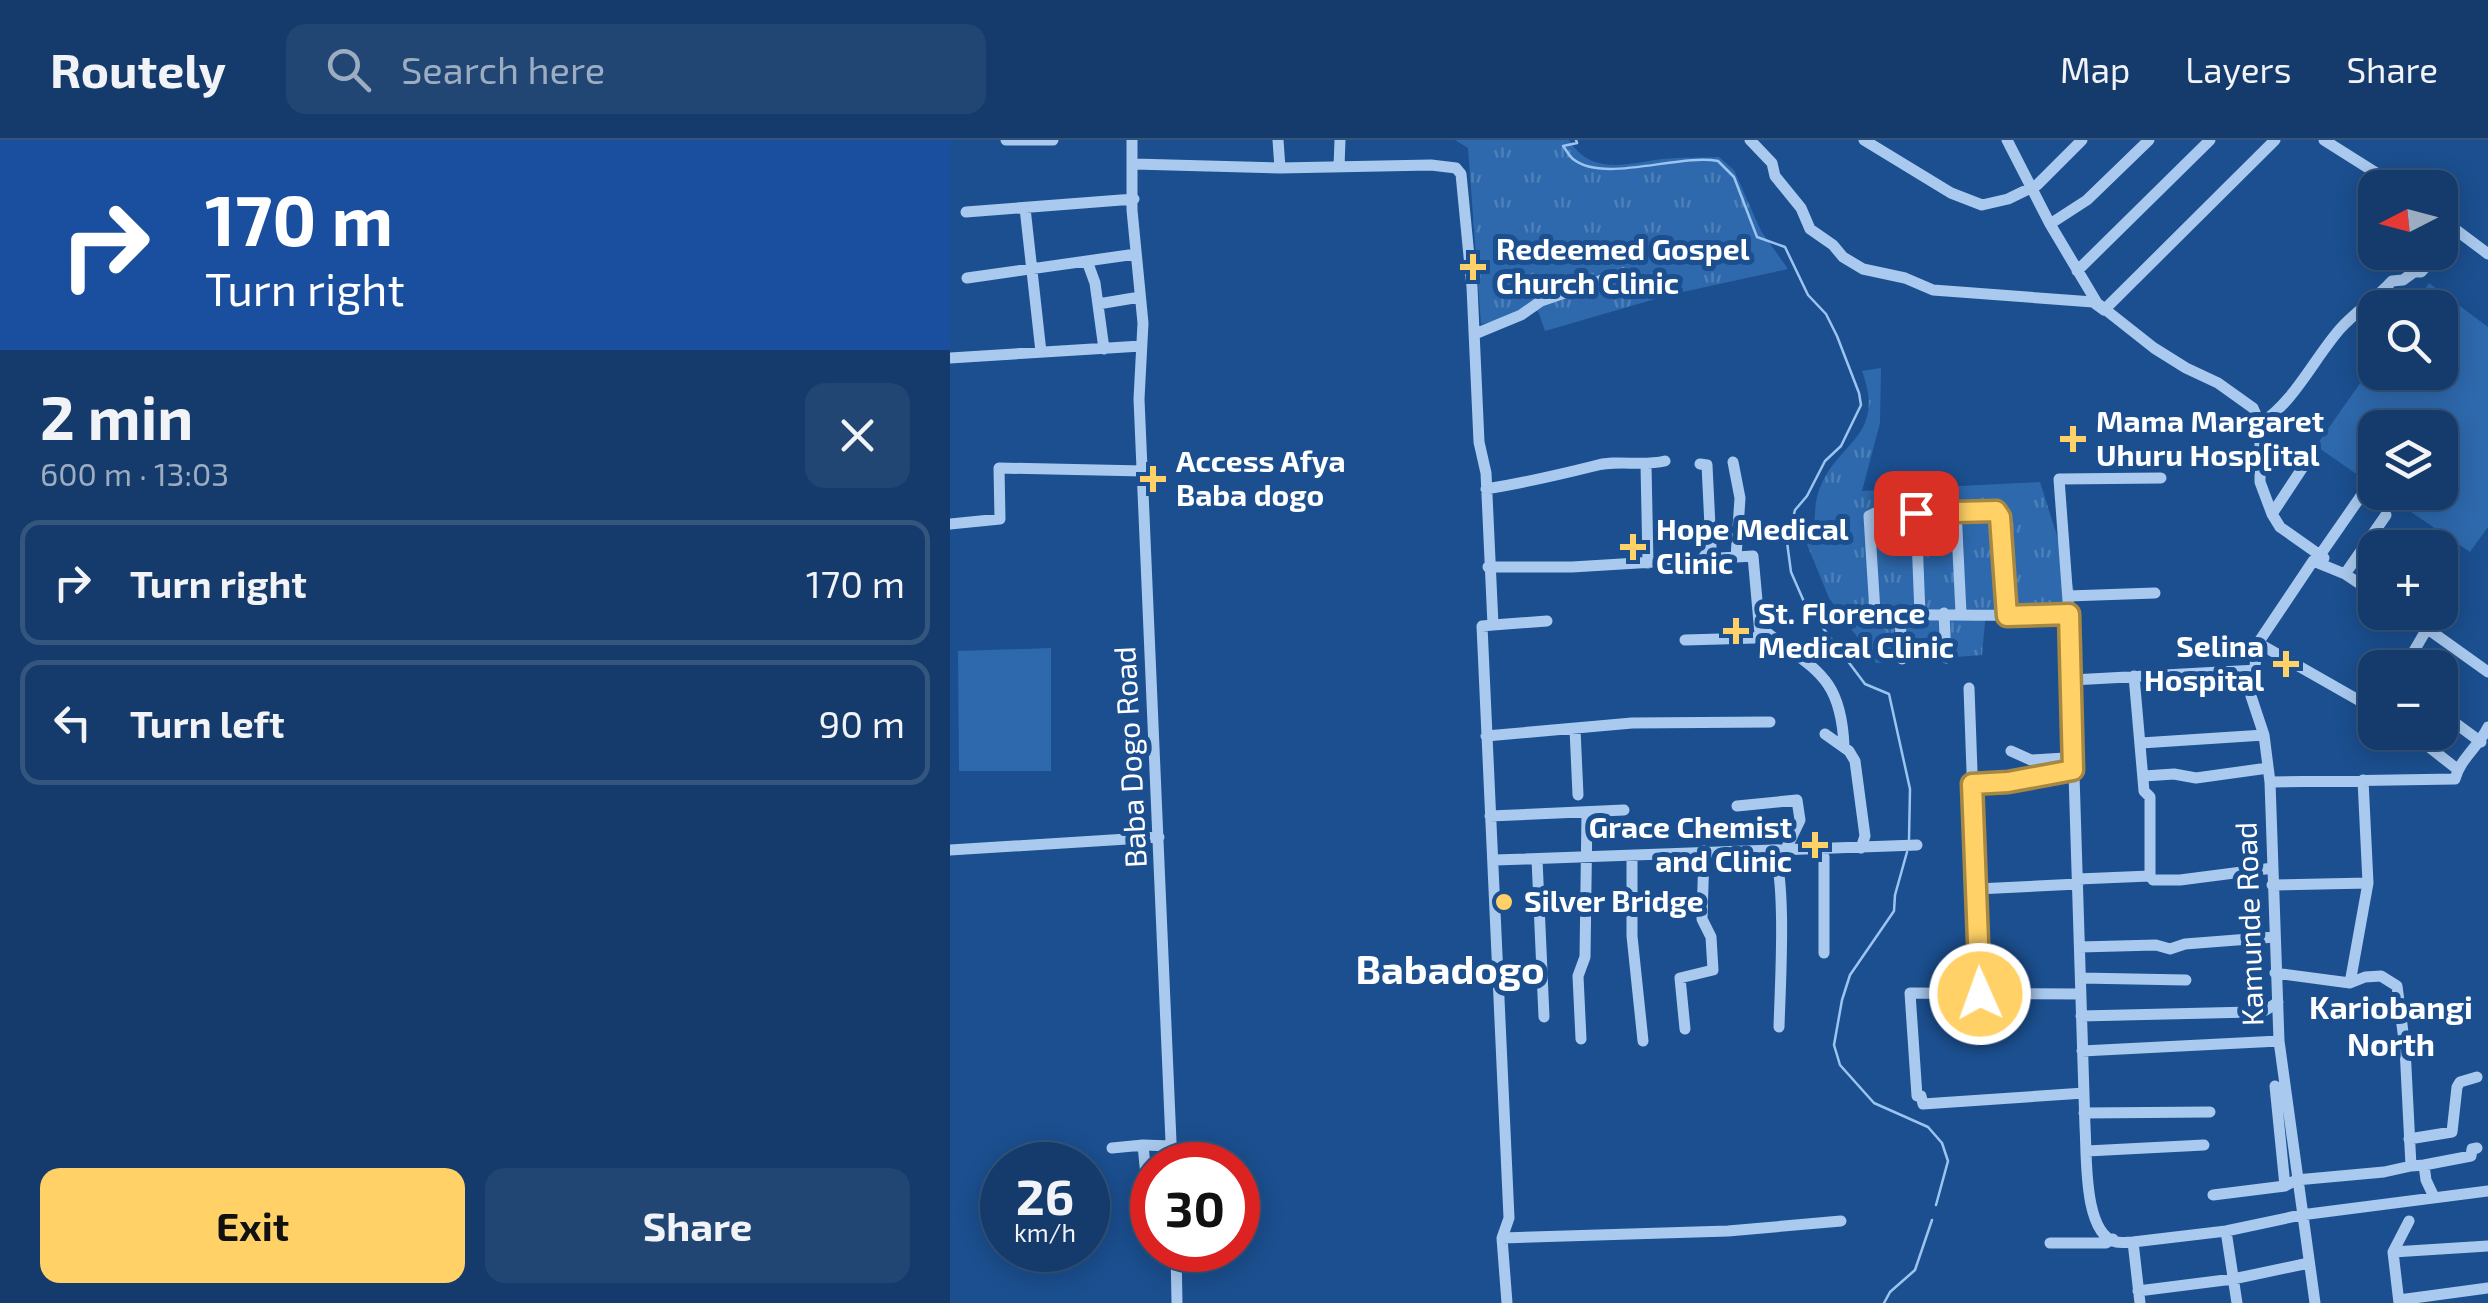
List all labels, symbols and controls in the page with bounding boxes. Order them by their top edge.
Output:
search box [286,24,986,114]
text: Routely [50,40,226,98]
icon: search [321,42,376,97]
text: Search here [401,46,605,92]
text: Map [2060,48,2130,90]
text: Layers [2185,48,2291,90]
text: Share [2346,48,2438,90]
north arrow [2358,170,2458,270]
map controls [2358,170,2458,750]
text: 170 m [205,176,393,260]
icon: right [40,180,170,310]
place label: Redeemed Gospel Church Clinic [1496,230,1750,300]
marker: Redeemed Gospel Church Clinic [1460,254,1486,280]
text: Turn right [205,261,405,315]
button: search [2358,290,2458,390]
text: 2 min [40,380,193,452]
button: close [805,383,910,488]
place label: Mama Margaret Uhuru Hosp[ital [2096,402,2324,472]
button: layers [2358,410,2458,510]
marker: Mama Margaret Uhuru Hosp[ital [2060,426,2086,452]
place label: Access Afya Baba dogo [1176,442,1346,512]
text: 600 m · 13:03 [40,454,229,492]
marker: Access Afya Baba dogo [1140,466,1166,492]
pin [1874,471,1959,556]
icon: arrive [1889,486,1944,541]
place label: Hope Medical Clinic [1656,510,1849,580]
button: + [2358,530,2458,630]
marker: Hope Medical Clinic [1620,534,1646,560]
icon: right [45,555,100,610]
text: Turn right [130,560,307,606]
text: 170 m [806,560,905,606]
place label: St. Florence Medical Clinic [1758,594,1954,664]
marker: St. Florence Medical Clinic [1723,618,1749,644]
place label: Selina Hospital [2144,627,2264,697]
street label: Baba Dogo Road [1105,645,1153,869]
button: − [2358,650,2458,750]
marker: Selina Hospital [2273,651,2299,677]
icon: left [45,695,100,750]
text: Turn left [130,700,285,746]
text: 90 m [819,700,905,746]
place label: Grace Chemist and Clinic [1589,808,1792,878]
street label: Kamunde Road [2226,821,2270,1027]
marker: Grace Chemist and Clinic [1802,832,1828,858]
place label: Silver Bridge [1524,882,1704,918]
marker: Silver Bridge [1493,891,1515,913]
position arrow [1928,942,2032,1046]
district label: Babadogo [1355,944,1545,992]
district label: Kariobangi North [2309,987,2473,1062]
speed limit sign: 30 [1130,1142,1260,1272]
text: 26 [1016,1165,1074,1225]
button: Exit [40,1168,465,1283]
button: Share [485,1168,910,1283]
text: km/h [1014,1217,1076,1247]

